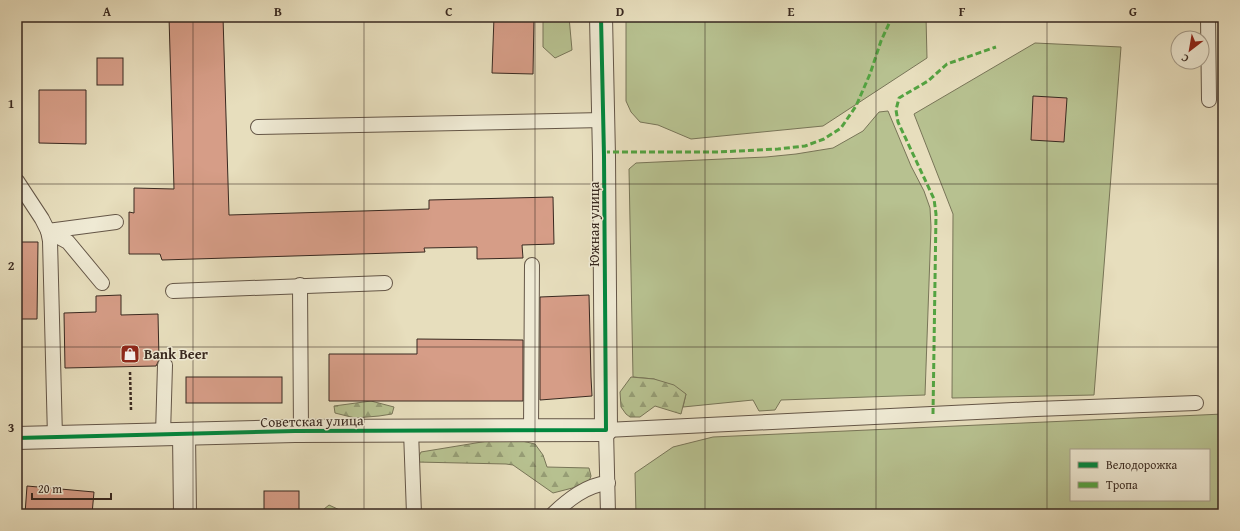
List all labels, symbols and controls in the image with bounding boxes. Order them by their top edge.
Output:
text: A [103,2,112,21]
text: B [274,2,282,21]
text: C [445,2,453,21]
text: D [616,2,624,21]
text: E [788,2,795,21]
text: F [959,2,966,21]
text: G [1129,2,1137,21]
north arrow [1170,30,1210,70]
text: С [1178,50,1192,67]
text: 1 [8,94,14,113]
street label: Южная улица [584,181,604,266]
text: 2 [8,256,15,275]
shop icon: Bank Beer [119,343,141,365]
place label: Bank Beer [144,344,209,364]
street label: Советская улица [260,410,364,432]
text: 3 [8,418,14,437]
legend [1070,449,1210,501]
text: Велодорожка [1106,456,1177,473]
scale bar [32,475,111,501]
text: Тропа [1106,476,1138,493]
text: 20 m [38,480,62,497]

